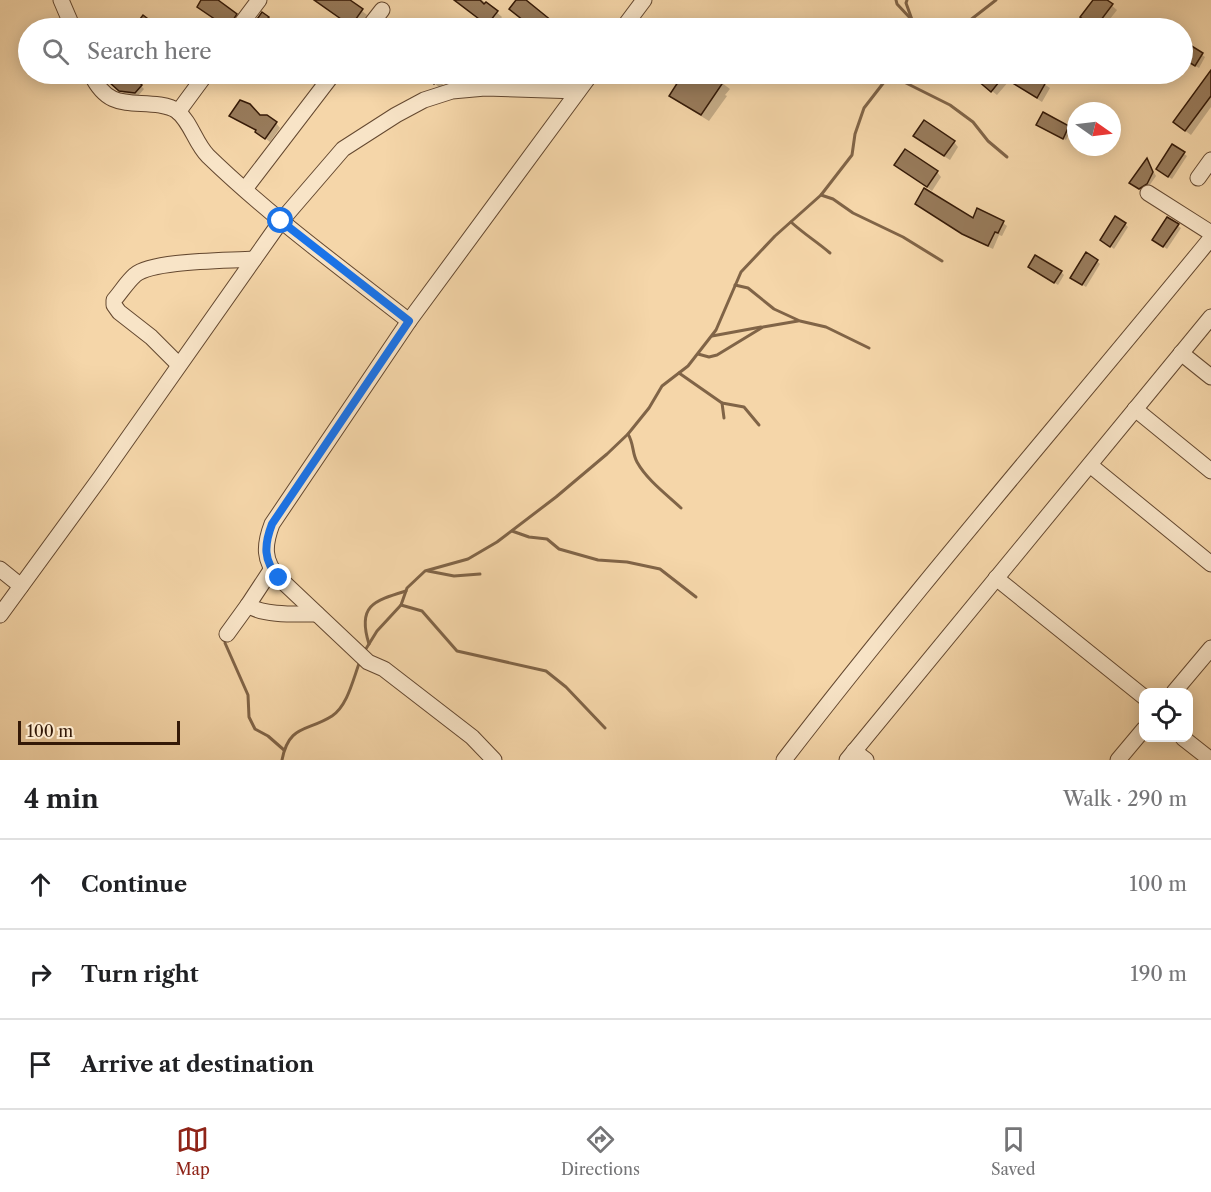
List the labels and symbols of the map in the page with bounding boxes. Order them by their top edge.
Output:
north arrow [1067,102,1121,156]
route start [267,207,293,233]
route end [265,564,291,590]
scale bar [18,718,180,746]

